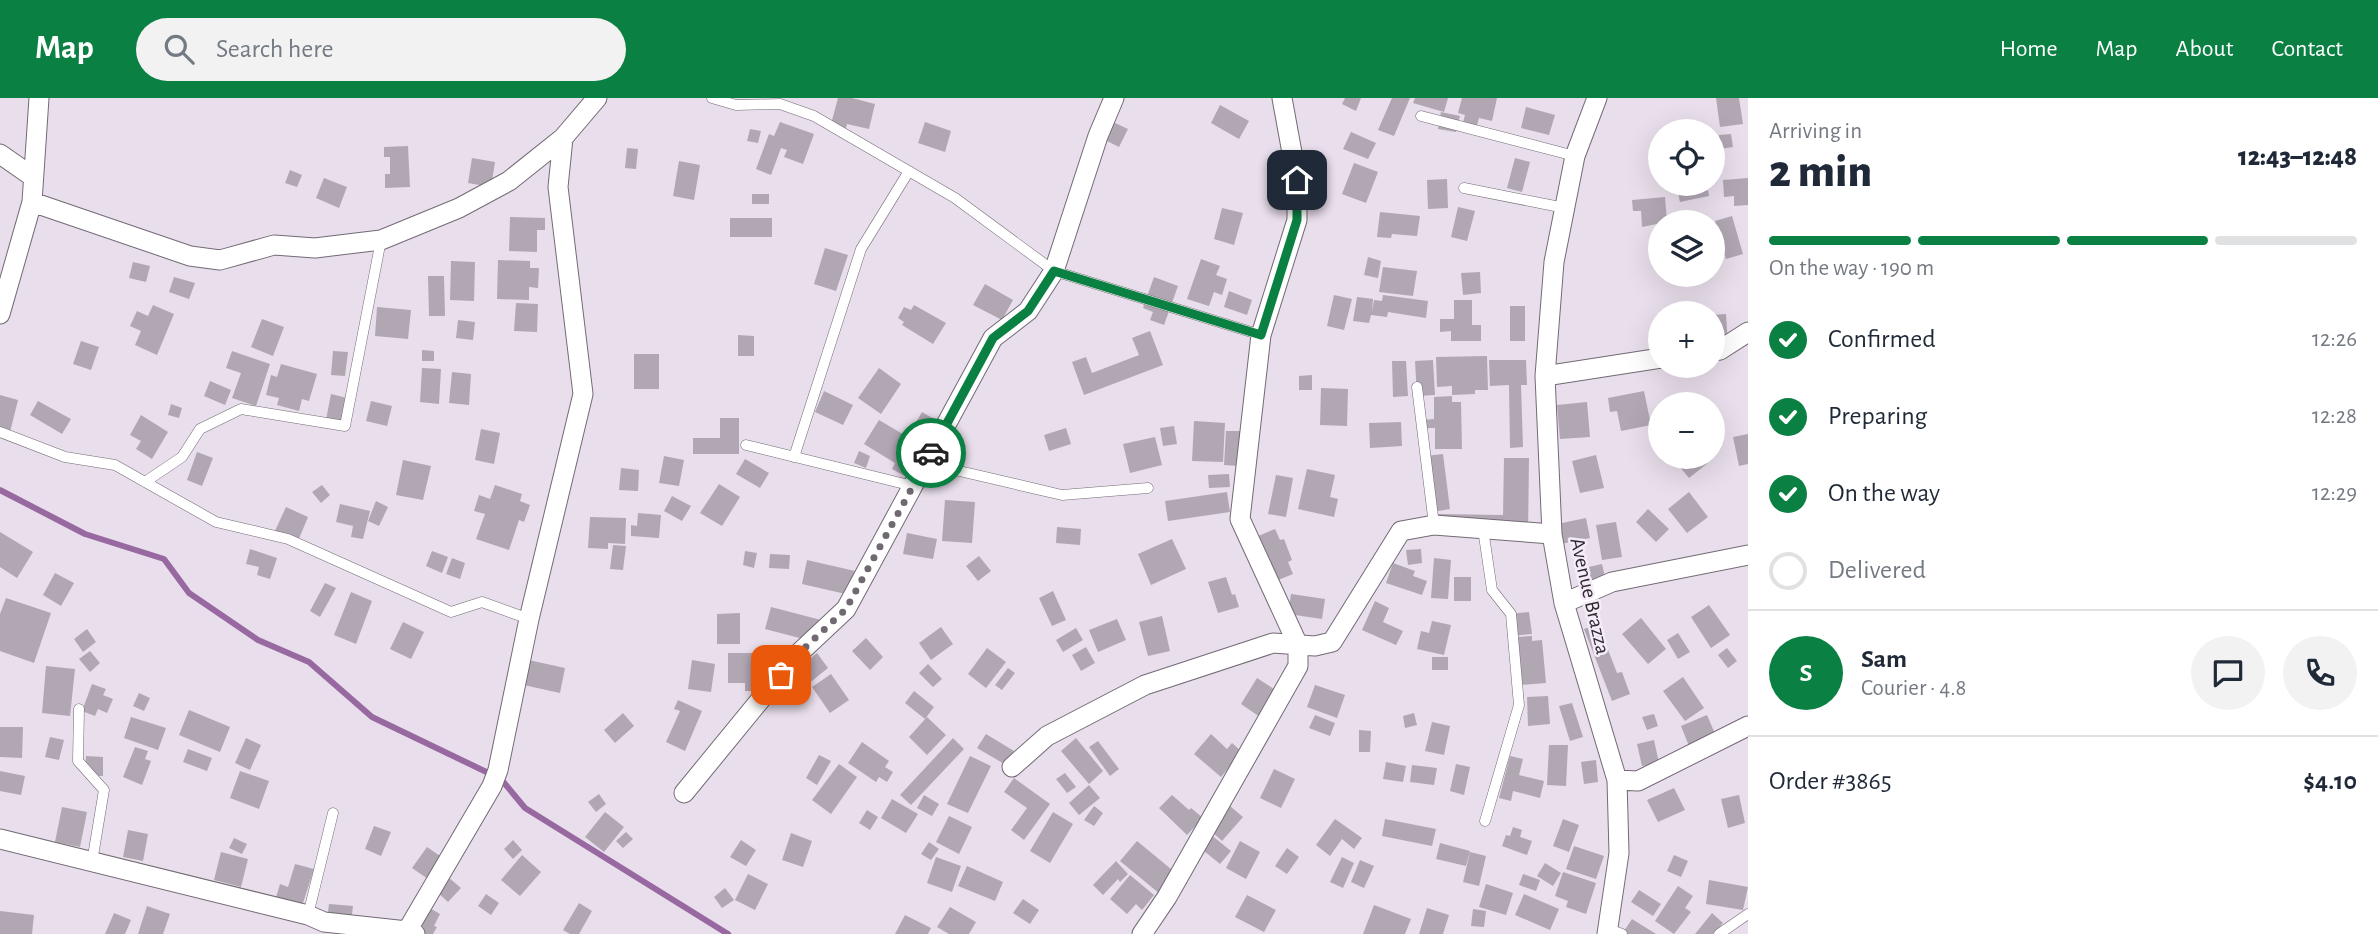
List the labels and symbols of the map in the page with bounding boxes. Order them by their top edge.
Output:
pin [1267,150,1327,210]
courier [896,418,966,488]
street label: Avenue Brazza [1566,536,1614,657]
pin [751,645,811,705]

